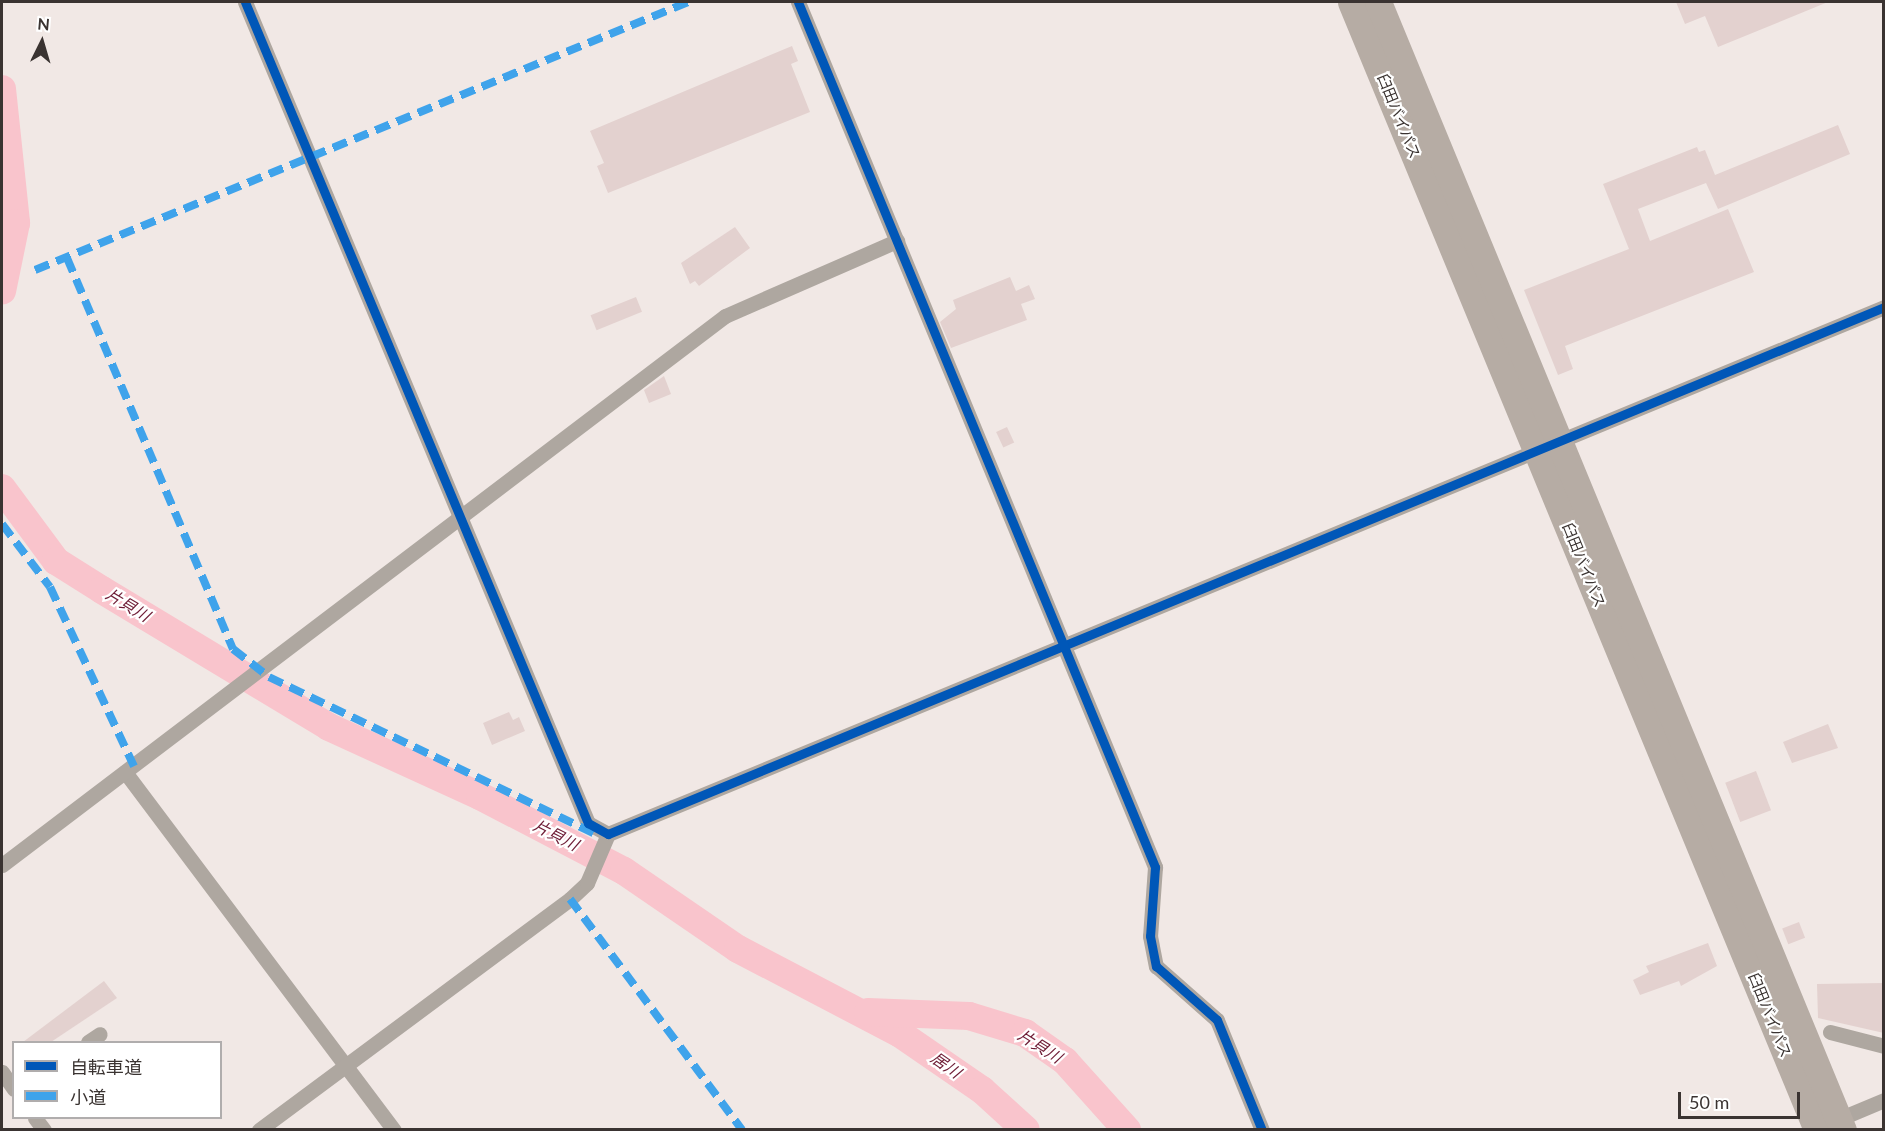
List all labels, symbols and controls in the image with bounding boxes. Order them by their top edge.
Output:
north arrow [12,12,72,72]
text: N [37,14,51,34]
street label: 臼田バイパス [1374,71,1424,161]
street label: 臼田バイパス [1559,520,1609,610]
water label: 片貝川 [102,584,154,626]
water label: 片貝川 [530,816,582,854]
street label: 臼田バイパス [1745,970,1795,1060]
water label: 片貝川 [1015,1025,1065,1067]
legend [12,1041,222,1119]
water label: 居川 [927,1048,965,1082]
text: 自転車道 [70,1056,142,1078]
scale bar [1681,1080,1802,1118]
text: 小道 [70,1086,106,1108]
text: 50 m [1689,1091,1729,1113]

